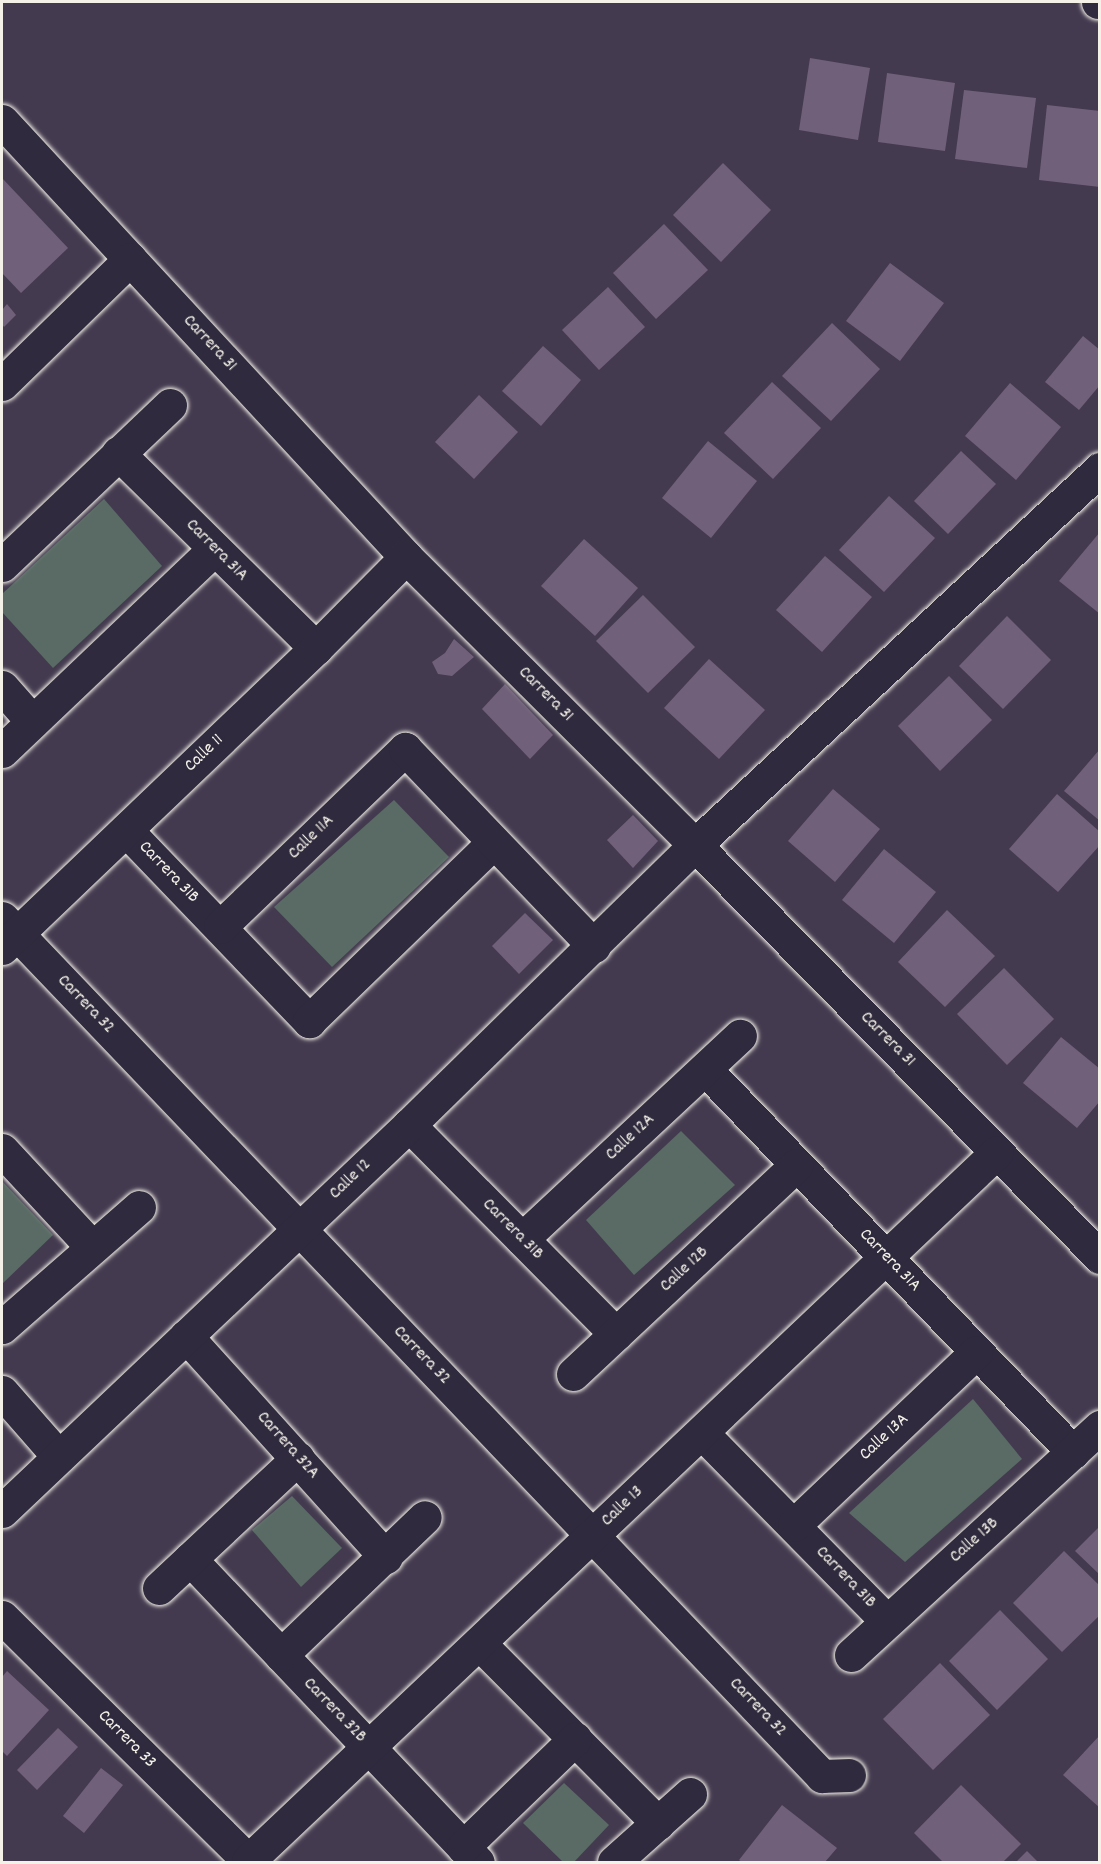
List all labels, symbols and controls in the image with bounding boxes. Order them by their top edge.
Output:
street label: Carrera 31 [177,311,241,377]
street label: Carrera 31A [180,515,252,587]
street label: Carrera 31 [513,663,577,727]
street label: Calle 11 [181,730,229,778]
street label: Calle 11A [284,811,340,865]
street label: Carrera 31B [133,837,203,909]
street label: Carrera 32 [52,971,118,1039]
street label: Carrera 31 [855,1008,919,1072]
street label: Calle 12A [602,1110,660,1166]
street label: Calle 12 [326,1155,376,1205]
street label: Carrera 31B [477,1195,547,1265]
street label: Carrera 31A [854,1225,924,1297]
street label: Calle 12B [656,1242,714,1298]
street label: Carrera 32 [388,1322,454,1390]
street label: Carrera 32A [251,1408,323,1484]
street label: Calle 13A [856,1410,914,1466]
street label: Calle 13 [598,1482,648,1532]
street label: Calle 13B [946,1513,1004,1569]
street label: Carrera 31B [810,1542,880,1614]
street label: Carrera 32B [298,1674,370,1748]
street label: Carrera 32 [724,1674,790,1742]
street label: Carrera 33 [92,1706,160,1774]

